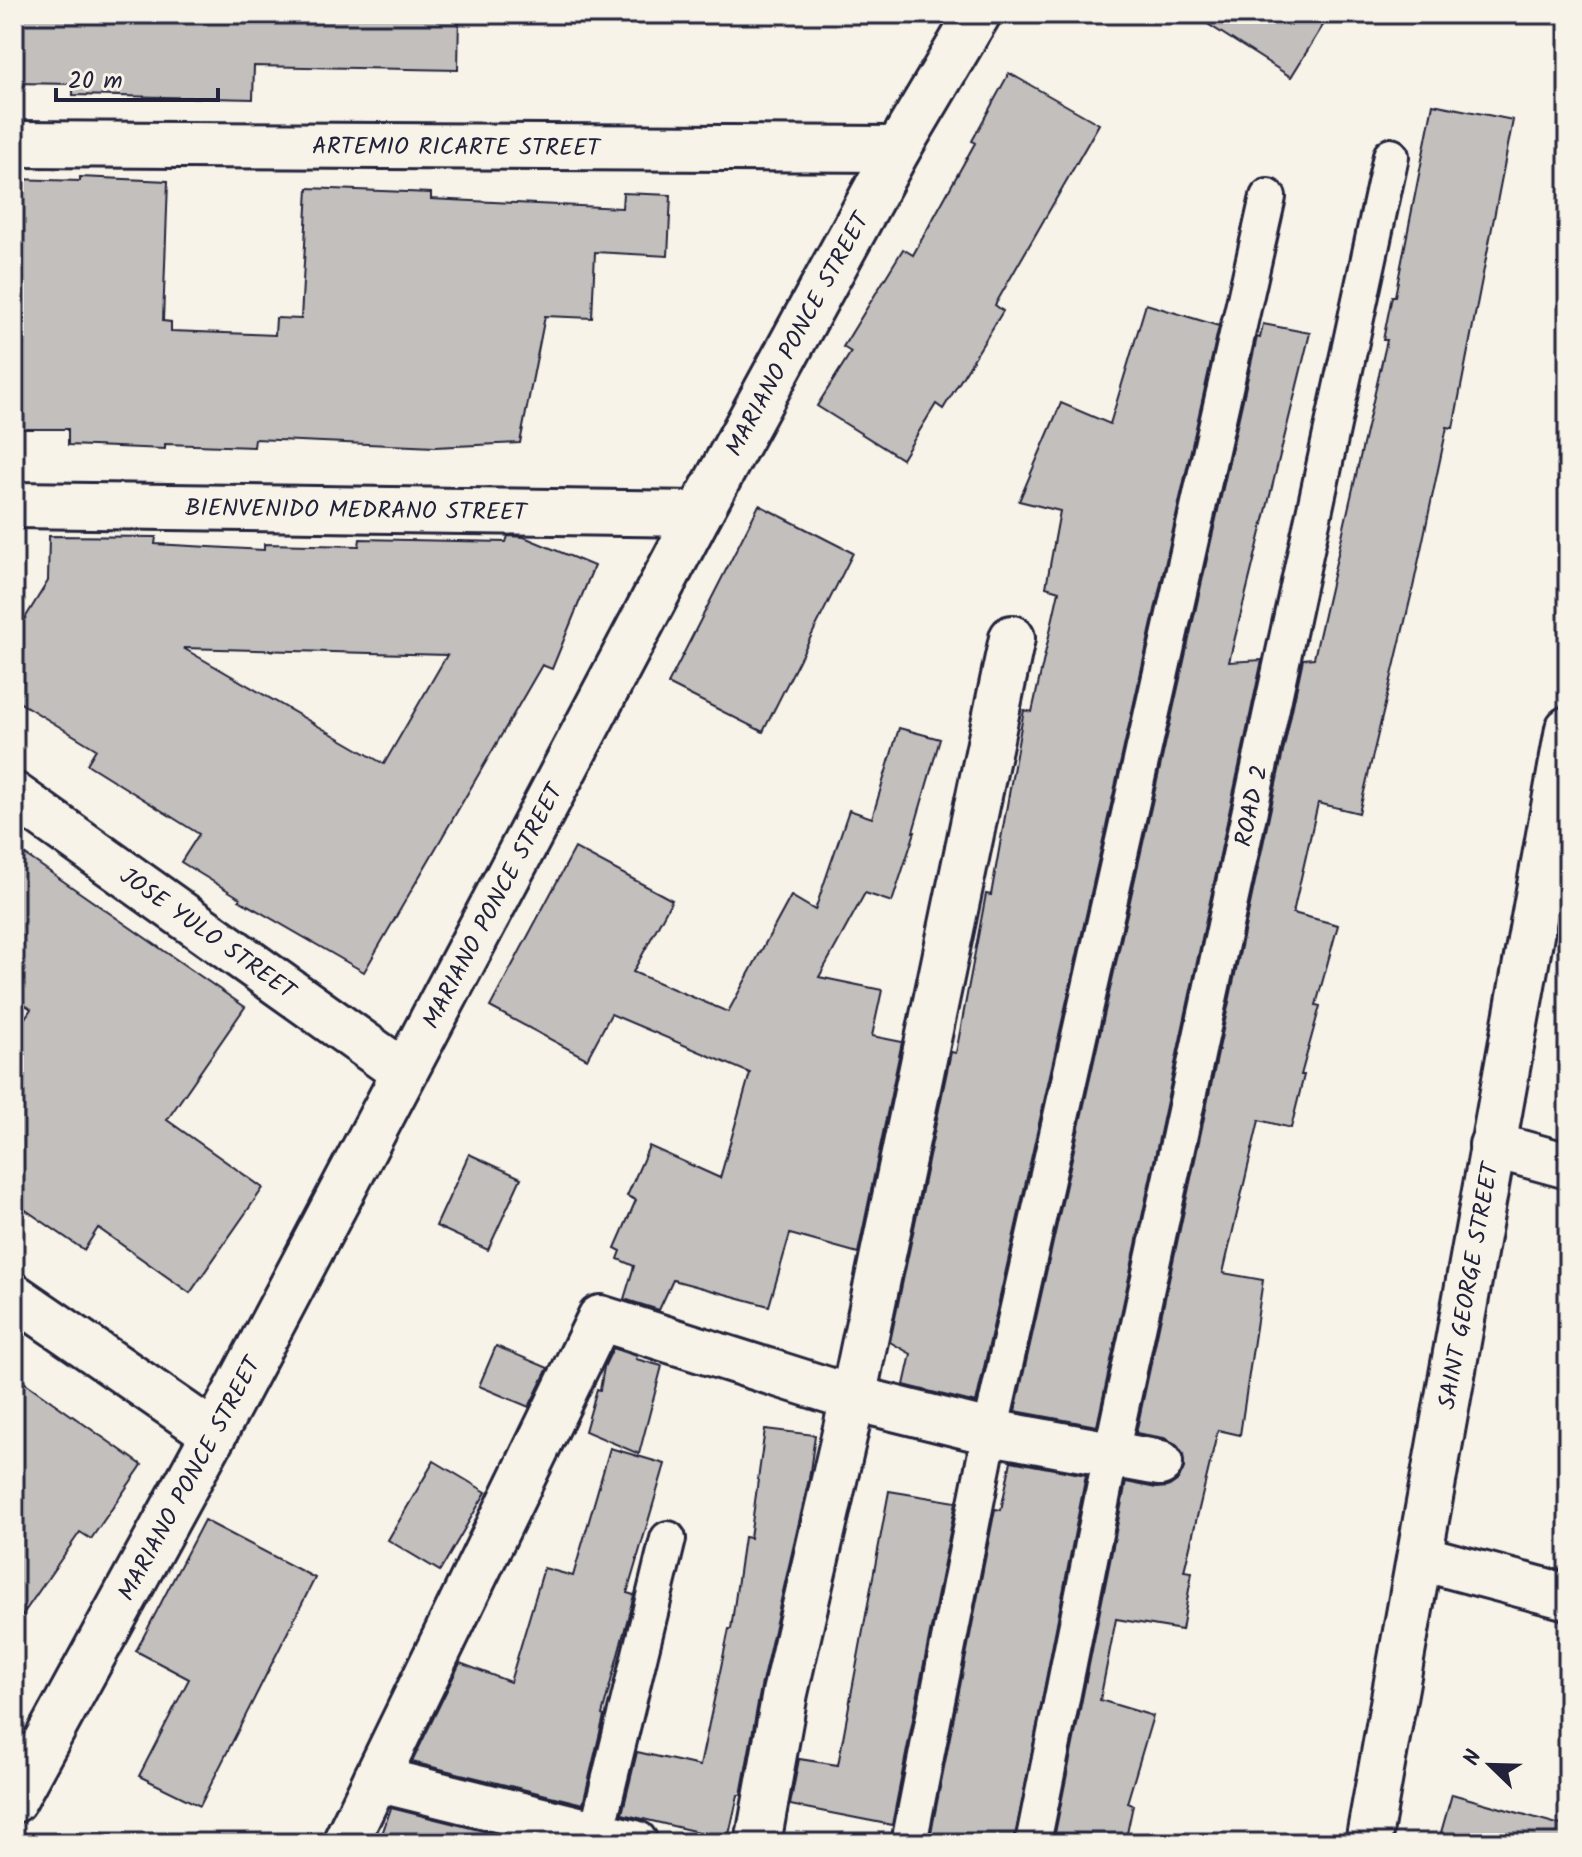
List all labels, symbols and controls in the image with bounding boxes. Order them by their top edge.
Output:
scale bar [56,52,218,102]
text: 20 m [68,62,123,101]
street label: ARTEMIO RICARTE STREET [312,128,602,168]
street label: MARIANO PONCE STREET [716,204,882,464]
street label: BIENVENIDO MEDRANO STREET [185,489,529,533]
street label: ROAD 2 [1225,762,1280,850]
street label: MARIANO PONCE STREET [413,775,576,1036]
street label: JOSE YULO STREET [111,858,305,1012]
street label: SAINT GEORGE STREET [1428,1158,1511,1413]
street label: MARIANO PONCE STREET [108,1348,273,1609]
north arrow [1450,1725,1530,1805]
text: N [1455,1745,1493,1771]

